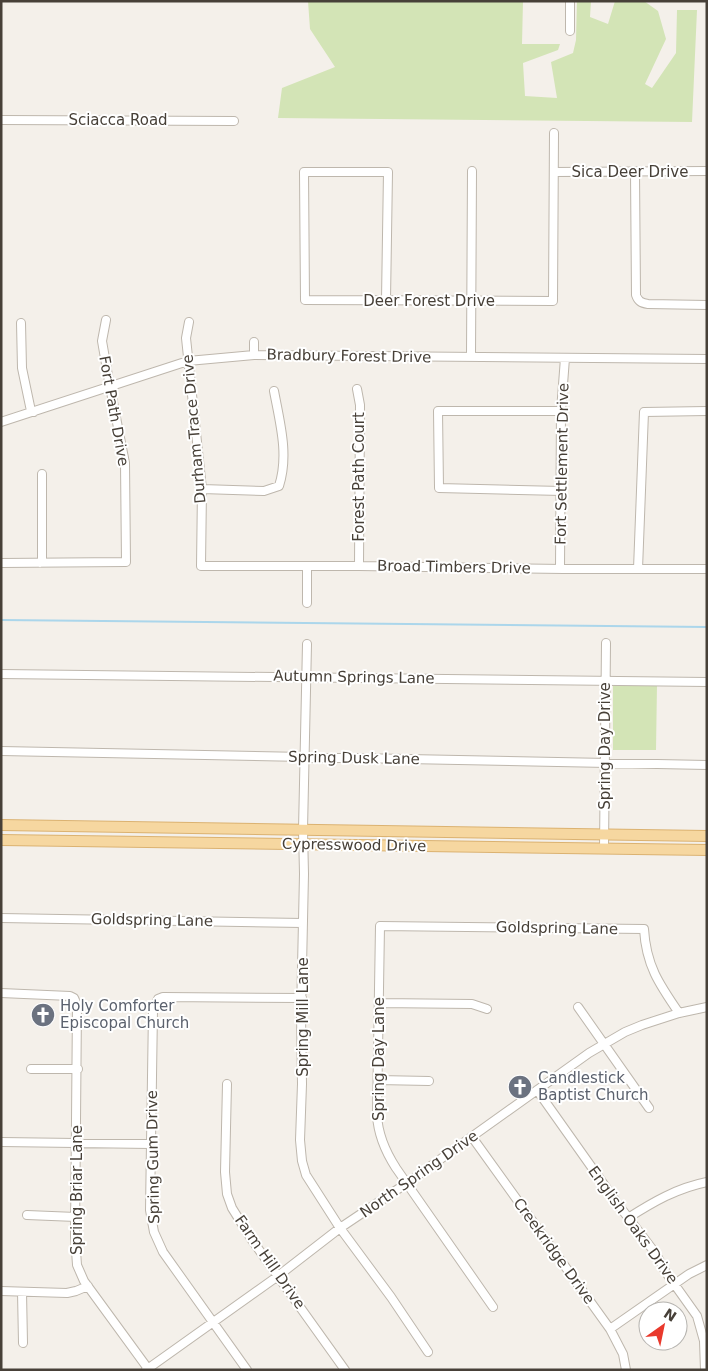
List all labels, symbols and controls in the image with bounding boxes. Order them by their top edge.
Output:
street label: Sciacca Road [68,111,168,129]
street label: Sica Deer Drive [572,163,688,181]
street label: Deer Forest Drive [363,292,495,310]
street label: Bradbury Forest Drive [266,346,432,366]
street label: Fort Path Drive [95,354,133,468]
street label: Durham Trace Drive [179,354,209,504]
street label: Fort Settlement Drive [552,383,572,545]
street label: Forest Path Court [350,412,368,542]
street label: Broad Timbers Drive [377,557,531,577]
street label: Autumn Springs Lane [273,667,435,687]
street label: Spring Day Drive [596,682,614,810]
street label: Spring Dusk Lane [288,748,420,768]
street label: Cypresswood Drive [282,835,426,855]
street label: Goldspring Lane [91,910,213,930]
street label: Goldspring Lane [496,918,618,938]
street label: Spring Mill Lane [294,957,312,1077]
place label: Holy Comforter Episcopal Church [60,997,189,1032]
street label: Spring Day Lane [370,997,388,1121]
church icon: Holy Comforter Episcopal Church [30,1002,56,1028]
place label: Candlestick Baptist Church [538,1069,649,1104]
church icon: Candlestick Baptist Church [507,1074,533,1100]
street label: Spring Gum Drive [143,1090,163,1224]
street label: Spring Briar Lane [68,1125,86,1255]
street label: North Spring Drive [357,1127,481,1221]
street label: English Oaks Drive [584,1163,682,1287]
street label: Creekridge Drive [509,1194,599,1308]
street label: Farm Hill Drive [231,1212,309,1312]
north arrow [638,1301,688,1351]
text: N [661,1305,679,1325]

